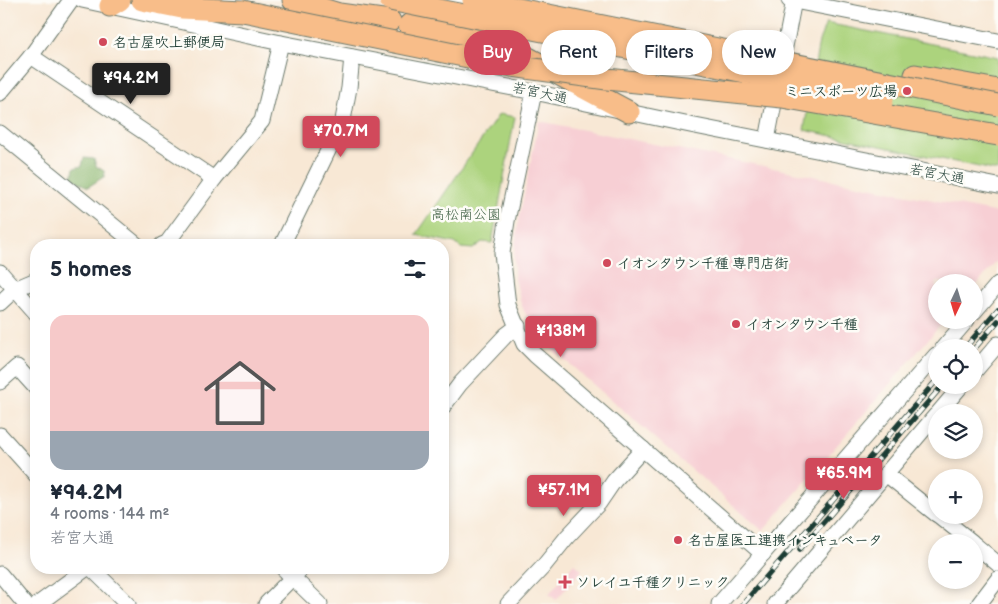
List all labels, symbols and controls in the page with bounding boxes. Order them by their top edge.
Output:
chip: Buy [464,30,531,75]
chip: Rent [541,30,616,75]
chip: Filters [626,30,712,75]
chip: New [722,30,794,75]
place label: 名古屋吹上郵便局 [113,34,225,51]
marker: 名古屋吹上郵便局 [97,36,109,48]
pin: ¥94.2M [90,62,172,105]
text: ¥94.2M [103,69,159,88]
street label: 若宮大通 [511,79,569,107]
place label: ミニスポーツ広場 [785,83,897,100]
marker: ミニスポーツ広場 [901,85,913,97]
pin: ¥70.7M [300,116,382,158]
text: ¥70.7M [314,122,368,141]
street label: 若宮大通 [908,160,966,188]
park label: 高松南公園 [431,206,501,223]
icon: filters [401,255,429,283]
place label: イオンタウン千種 専門店街 [617,255,789,272]
text: 5 homes [50,257,132,282]
marker: イオンタウン千種 専門店街 [601,257,613,269]
north arrow [928,274,982,329]
map controls [928,274,983,589]
pin: ¥138M [526,316,596,358]
place label: イオンタウン千種 [746,316,858,333]
marker: イオンタウン千種 [730,318,742,330]
text: ¥138M [536,322,586,341]
button: locate [928,339,983,394]
icon: home [195,348,285,438]
button: layers [928,404,983,459]
pin: ¥65.9M [803,458,885,500]
text: ¥65.9M [816,464,872,483]
button: + [928,469,983,524]
pin: ¥57.1M [523,474,605,517]
text: ¥94.2M [50,480,123,505]
text: ¥57.1M [538,481,590,500]
text: 4 rooms · 144 m² [50,505,169,524]
text: 若宮大通 [50,529,114,548]
place label: 名古屋医工連携インキュベータ [688,532,883,549]
marker: 名古屋医工連携インキュベータ [672,534,684,546]
button: − [928,534,983,589]
place label: ソレイユ千種クリニック [576,574,729,591]
marker: ソレイユ千種クリニック [558,575,572,589]

